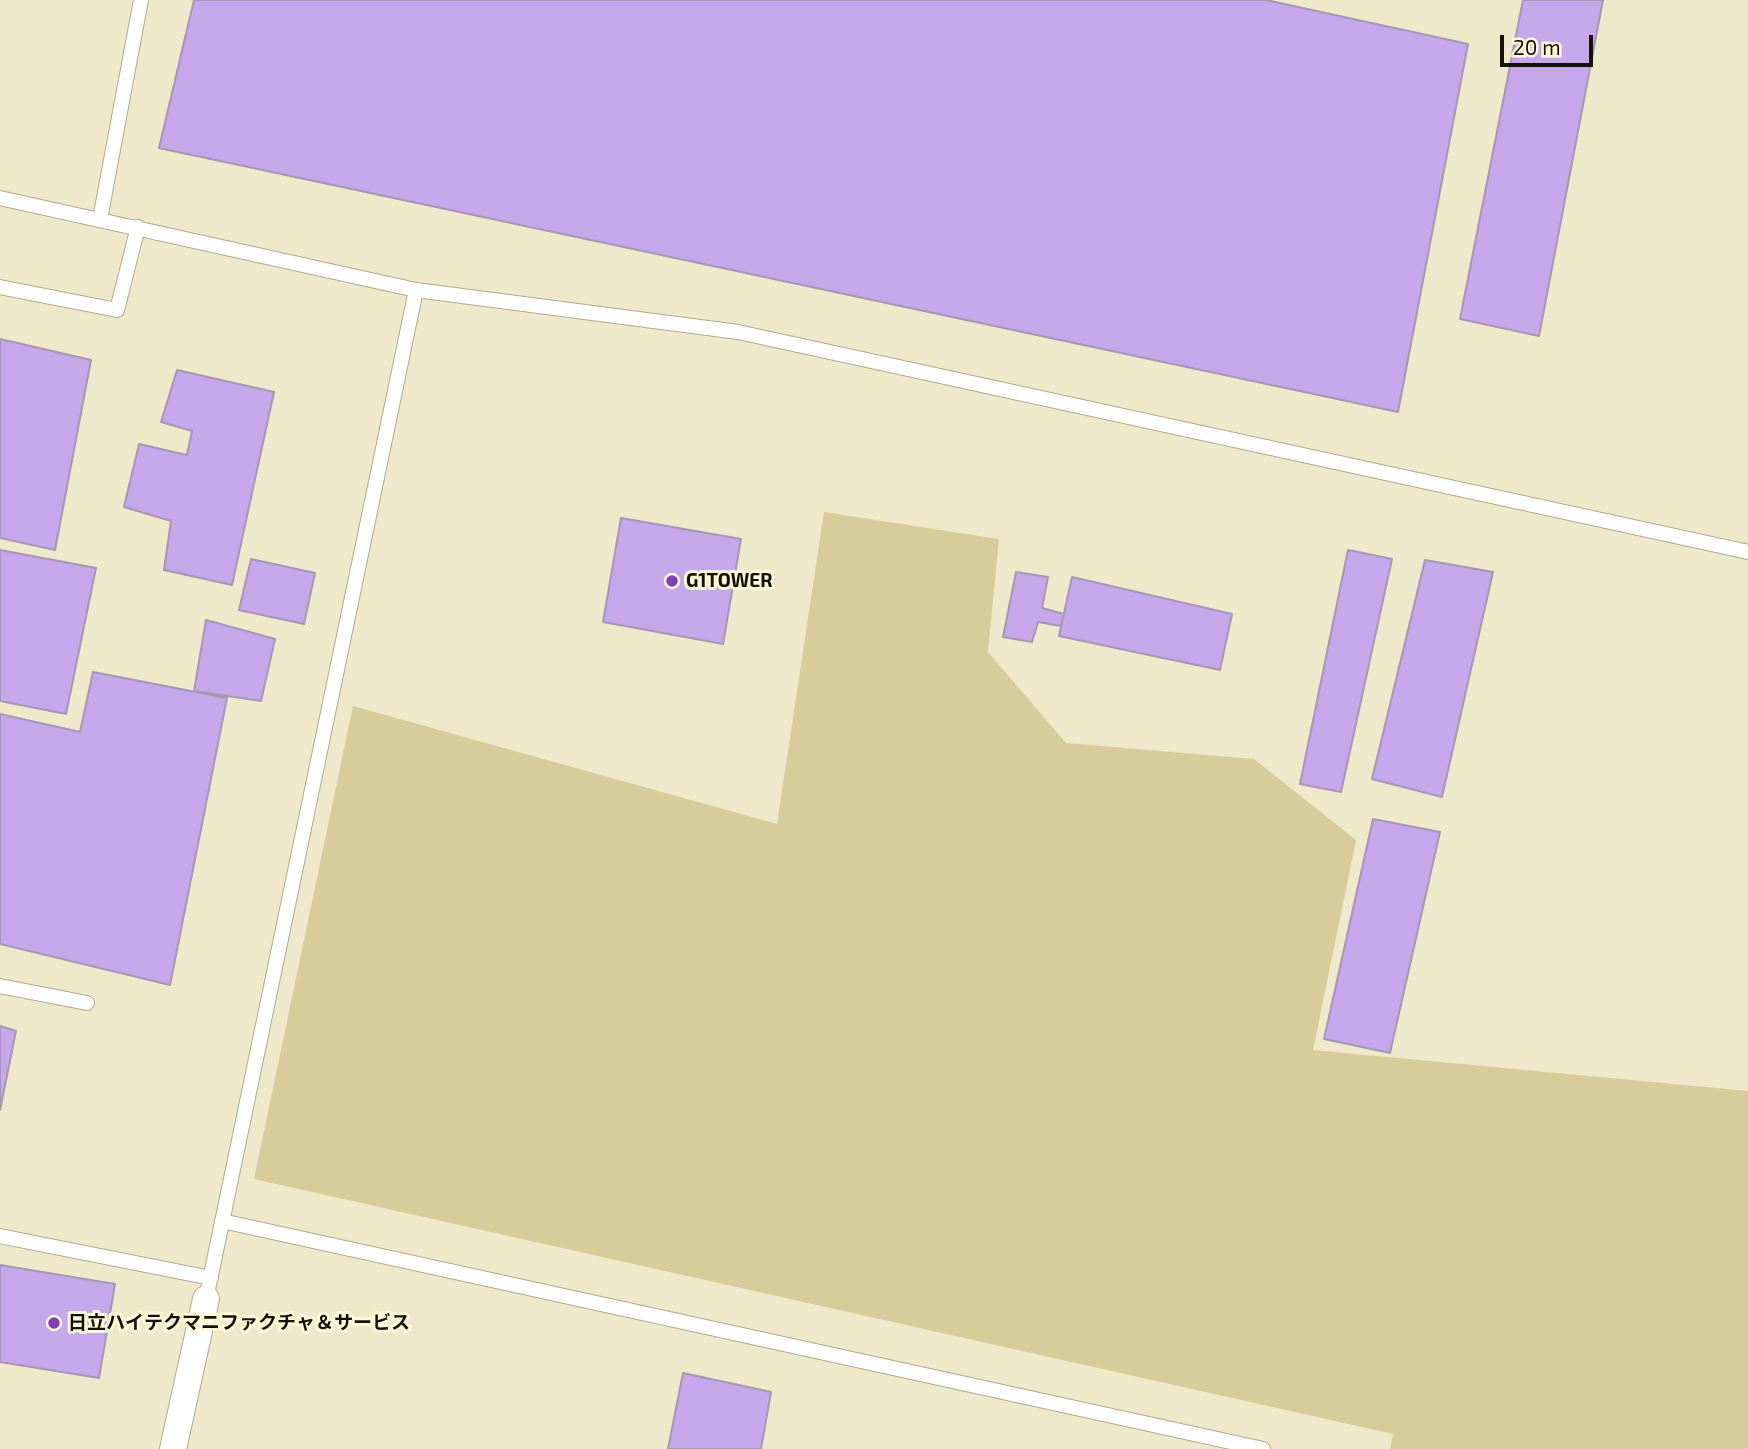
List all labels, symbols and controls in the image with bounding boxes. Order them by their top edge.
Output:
scale bar [1503,21,1596,65]
text: 20 m [1513,34,1561,59]
place label: G1TOWER [686,570,773,592]
marker: G1TOWER [664,573,680,589]
place label: 日立ハイテクマニファクチャ＆サービス [68,1312,410,1334]
marker: 日立ハイテクマニファクチャ＆サービス [46,1315,62,1331]

